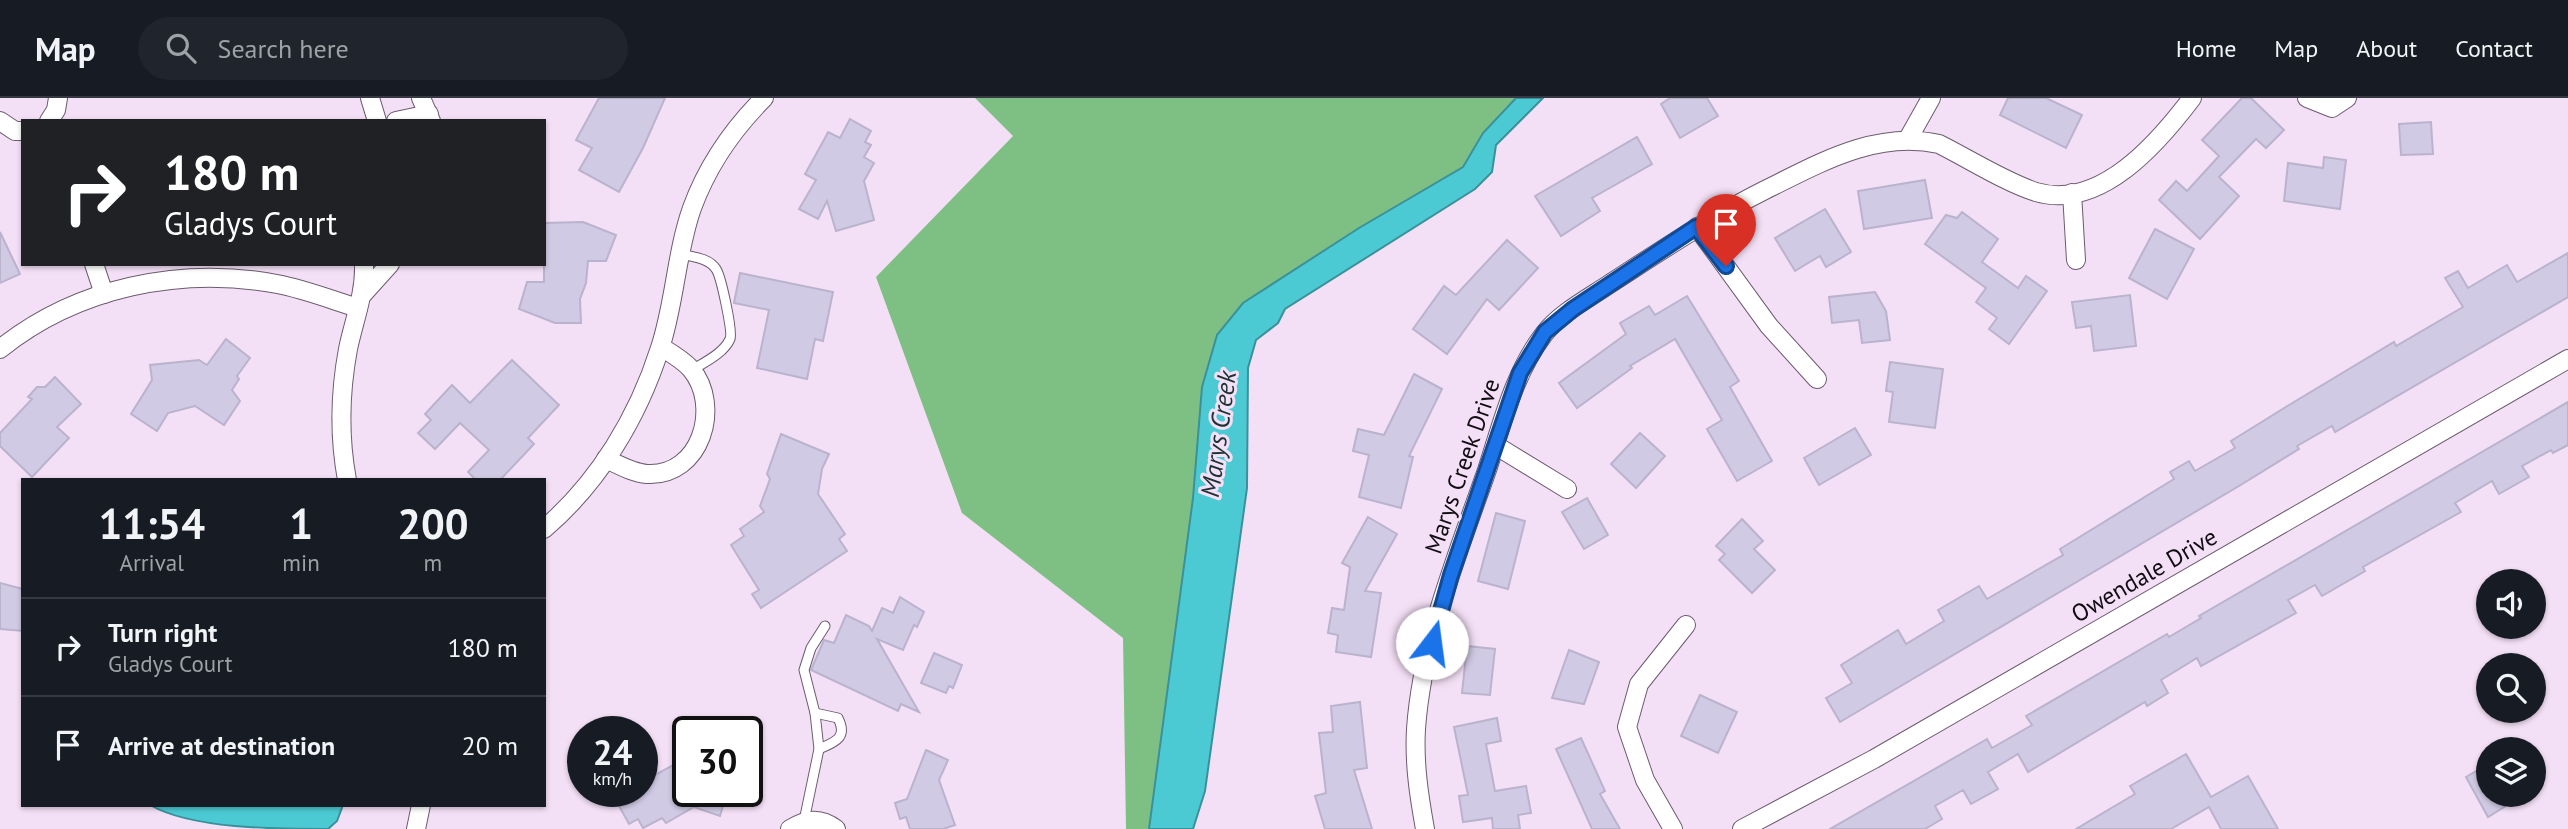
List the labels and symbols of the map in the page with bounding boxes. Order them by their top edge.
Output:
pin [1696,194,1756,266]
water label: Marys Creek [1193,367,1243,499]
street label: Marys Creek Drive [1418,374,1506,558]
street label: Owendale Drive [2066,521,2222,629]
position arrow [1395,606,1469,680]
speed limit sign: 30 [672,716,763,807]

